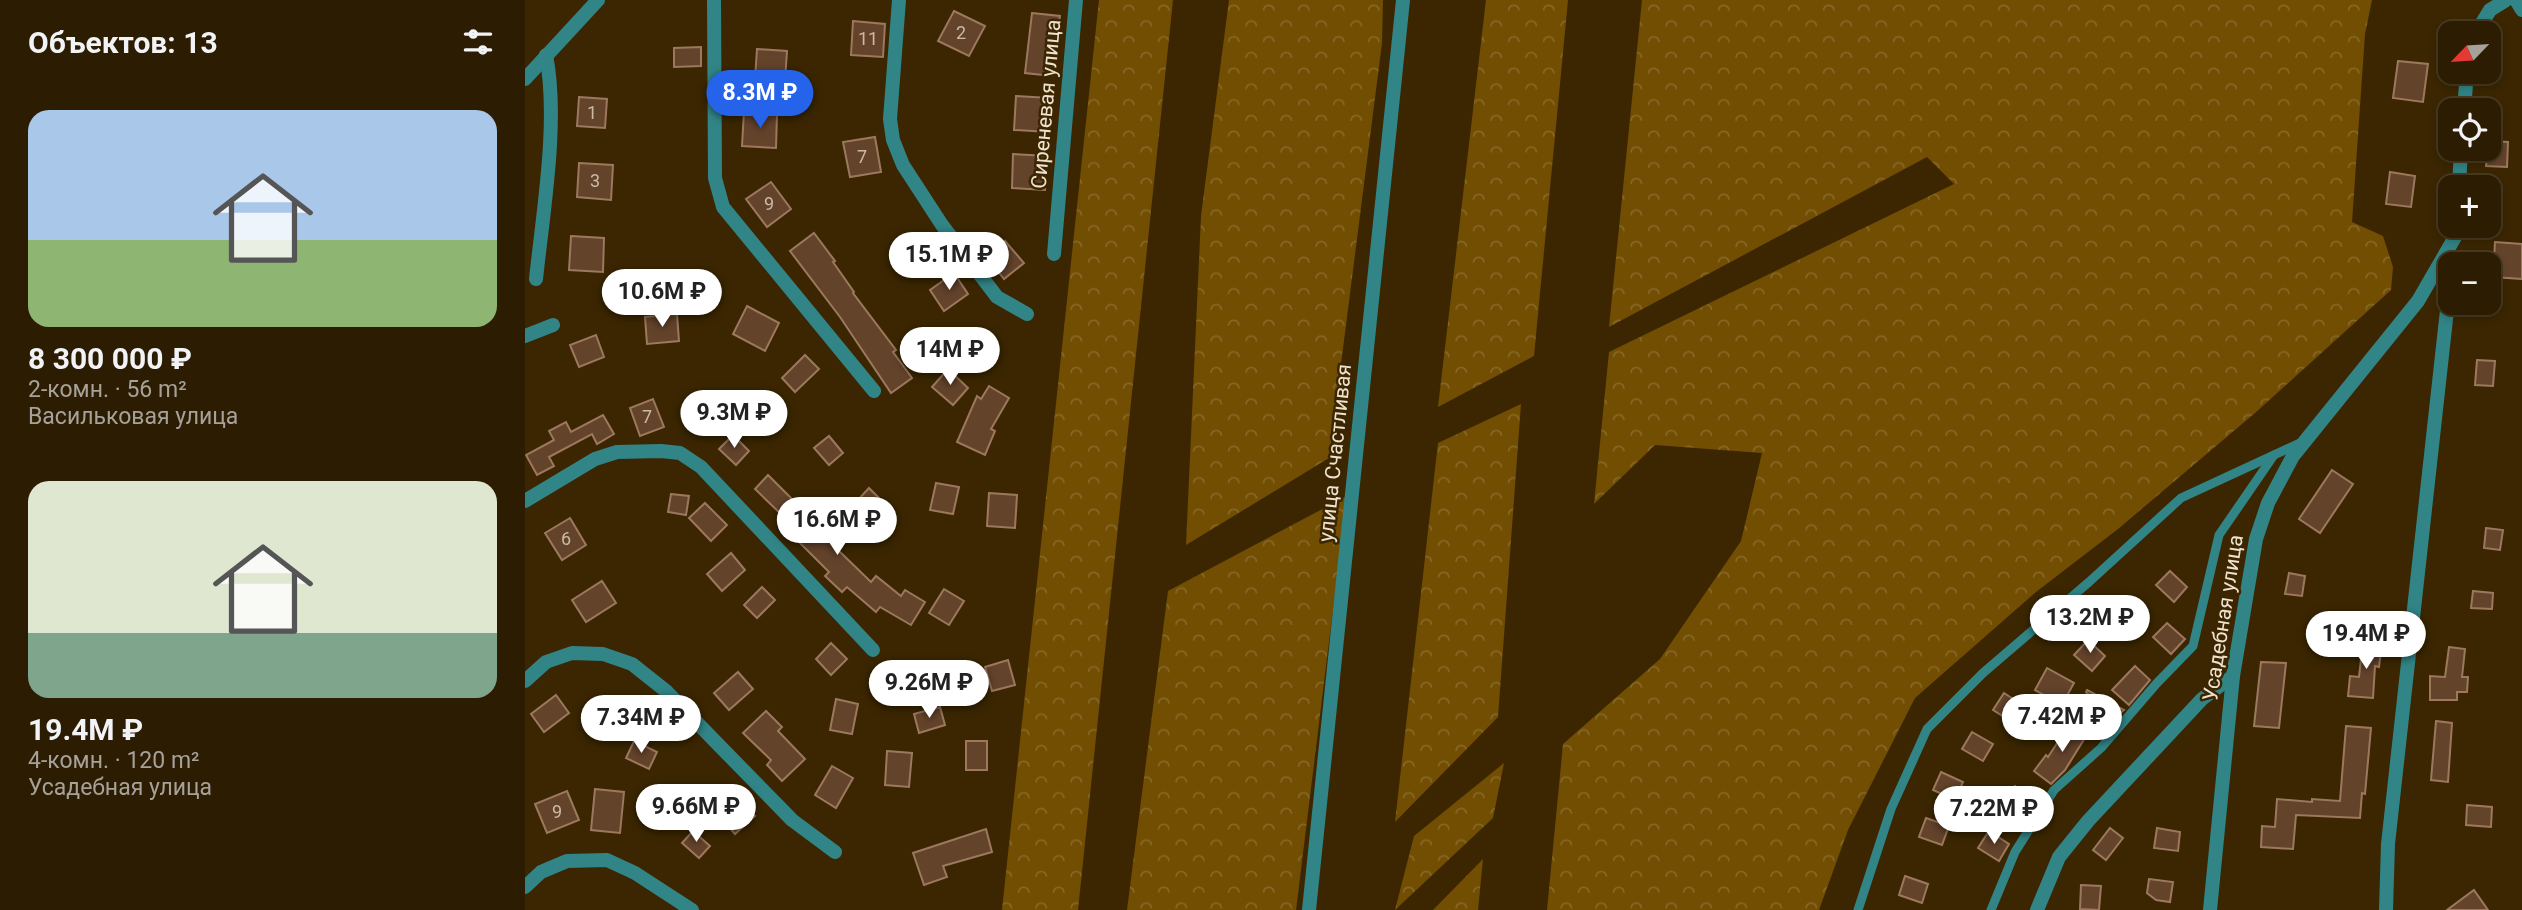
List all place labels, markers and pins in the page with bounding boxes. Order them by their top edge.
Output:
pin: 8.3M ₽ [703,71,817,130]
pin: 15.1M ₽ [884,232,1014,292]
pin: 10.6M ₽ [597,270,727,329]
pin: 14M ₽ [901,328,999,387]
pin: 9.3M ₽ [677,391,791,450]
pin: 16.6M ₽ [772,498,902,557]
pin: 13.2M ₽ [2025,596,2155,655]
pin: 19.4M ₽ [2301,612,2431,671]
pin: 9.26M ₽ [864,660,994,720]
pin: 7.42M ₽ [1997,694,2127,754]
pin: 7.34M ₽ [576,696,706,755]
pin: 9.66M ₽ [631,784,761,844]
pin: 7.22M ₽ [1929,786,2059,846]

